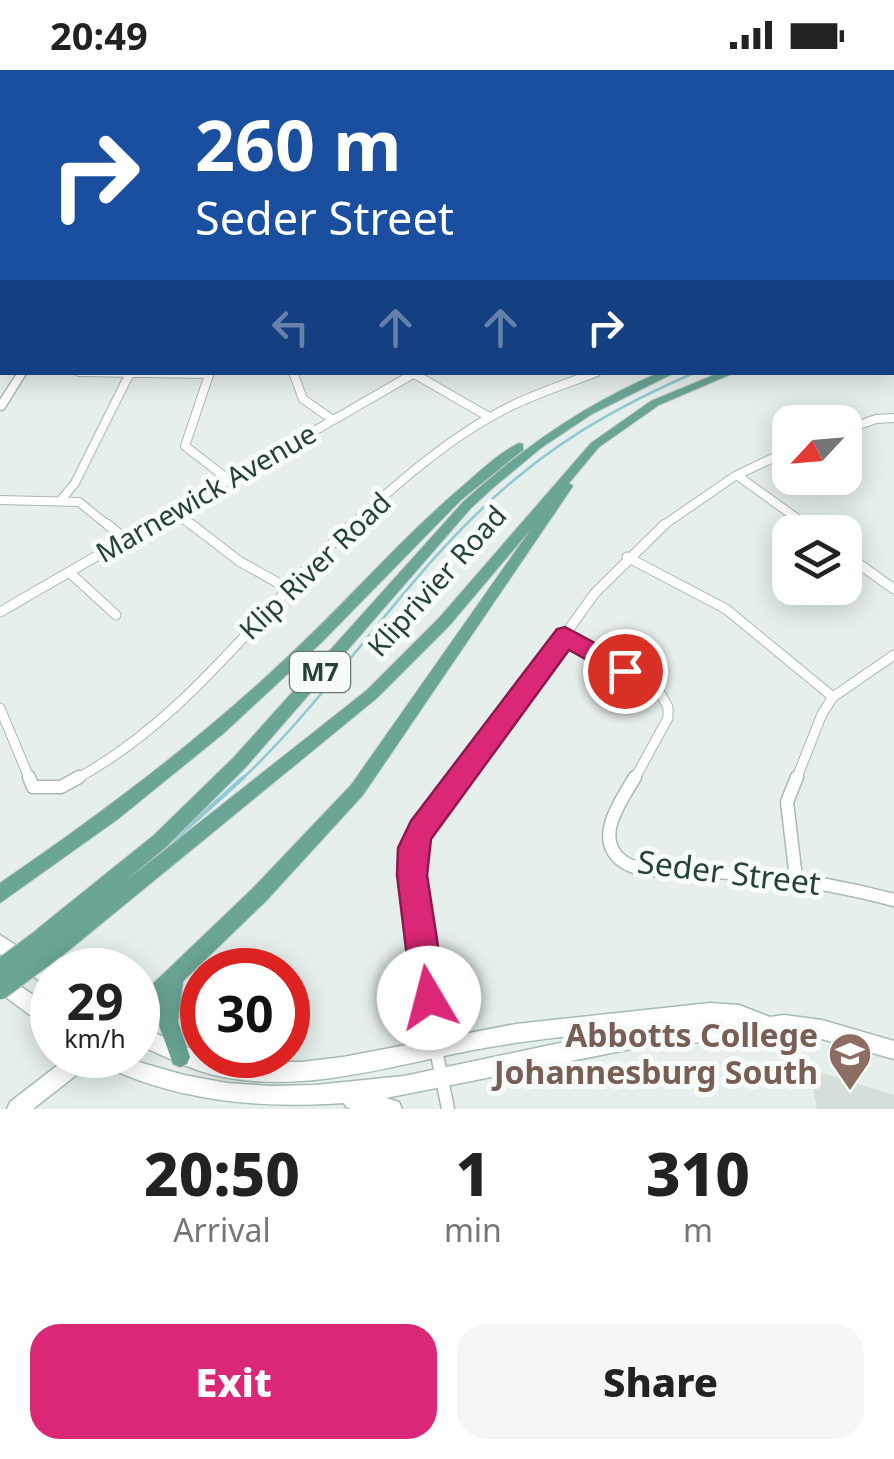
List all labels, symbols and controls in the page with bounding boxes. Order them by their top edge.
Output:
text: 20:49 [50,9,148,61]
text: 260 m [195,96,402,192]
icon: right [30,110,160,240]
text: Seder Street [195,187,454,248]
icon: left [263,300,318,355]
icon: ahead [368,300,423,355]
icon: ahead [473,300,528,355]
icon: right [578,300,633,355]
north arrow [772,405,862,495]
map controls [772,405,862,605]
street label: Marnewick Avenue [88,414,323,571]
street label: Klip River Road [230,483,398,647]
street label: Kliprivier Road [358,497,514,664]
button: layers [772,515,862,605]
pin [583,629,668,714]
icon: arrive [598,644,653,699]
road number: M7 [290,652,350,692]
street label: Seder Street [635,839,823,904]
position arrow [377,946,481,1050]
speed limit sign: 30 [180,948,310,1078]
text: 29 [66,967,124,1035]
place label: Abbotts College Johannesburg South [491,1013,818,1093]
text: km/h [64,1021,126,1055]
school or university icon: Abbotts College Johannesburg South [827,1031,873,1092]
text: 20:50 [144,1132,300,1214]
text: 1 [456,1132,490,1214]
text: 310 [646,1132,750,1214]
text: Arrival [173,1208,271,1251]
text: min [444,1208,502,1251]
text: m [683,1208,713,1251]
button: Exit [30,1324,437,1439]
button: Share [457,1324,864,1439]

